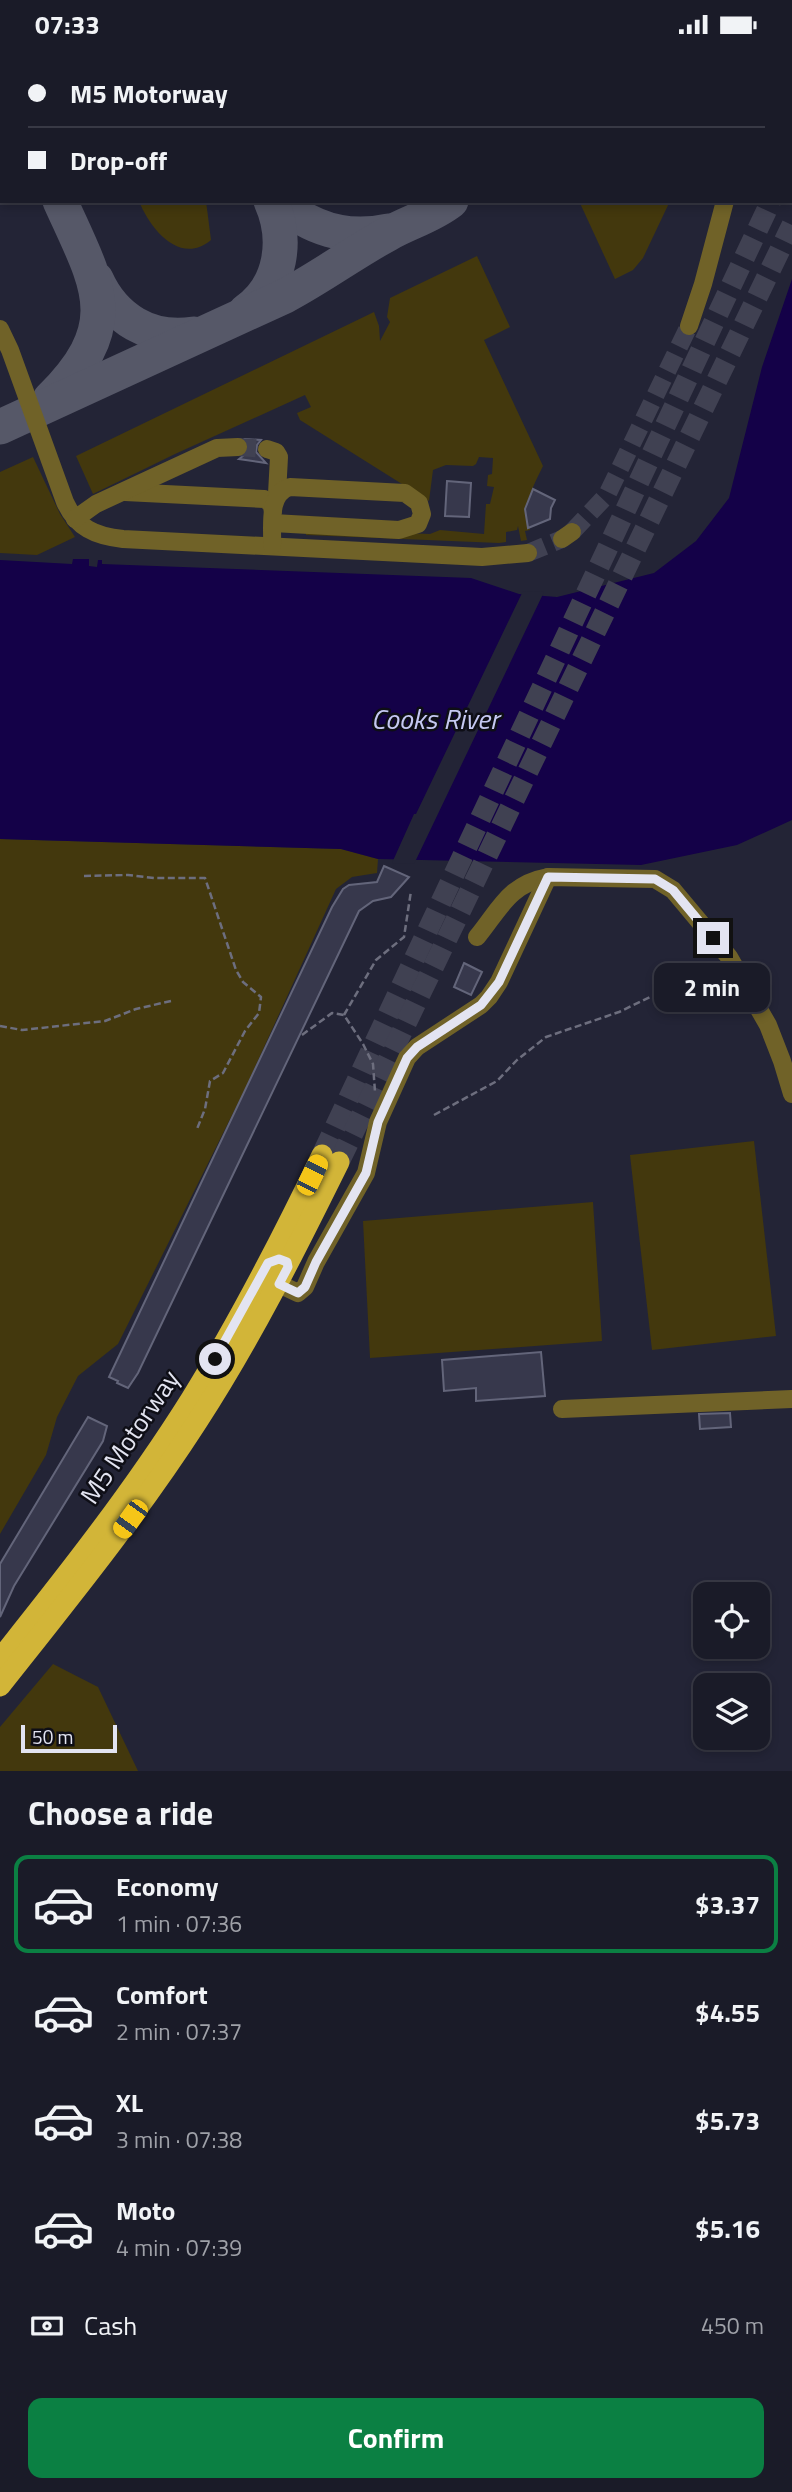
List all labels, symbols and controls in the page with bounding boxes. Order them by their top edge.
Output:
text: 07:33 [35,5,100,44]
text: M5 Motorway [70,74,228,113]
text: Drop-off [70,141,167,180]
water label: Cooks River [371,697,502,740]
route end [697,922,729,954]
callout: 2 min [655,963,771,1011]
text: 2 min [684,970,740,1005]
car [294,1152,331,1198]
route start [199,1343,231,1375]
street label: M5 Motorway [70,1362,189,1512]
car [110,1496,151,1542]
map controls [693,1582,770,1750]
button: locate [693,1582,770,1659]
button: layers [693,1673,770,1750]
scale bar [21,1722,117,1754]
text: 50 m [32,1722,73,1751]
text: Choose a ride [28,1789,213,1837]
text: Economy [116,1867,218,1906]
icon: car [32,1873,95,1936]
text: $3.37 [695,1885,760,1924]
text: 1 min · 07:36 [116,1906,242,1941]
text: Comfort [116,1975,208,2014]
icon: car [32,1981,95,2044]
text: $4.55 [695,1993,760,2032]
text: 2 min · 07:37 [116,2014,242,2049]
text: XL [116,2083,143,2122]
icon: car [32,2089,95,2152]
text: $5.73 [695,2101,760,2140]
text: 3 min · 07:38 [116,2122,242,2157]
text: Moto [116,2191,175,2230]
icon: car [32,2197,95,2260]
text: $5.16 [695,2209,760,2248]
text: 4 min · 07:39 [116,2230,242,2265]
text: Cash [84,2306,137,2345]
icon: cash [28,2307,66,2345]
text: 450 m [701,2308,764,2343]
button: Confirm [28,2398,764,2478]

